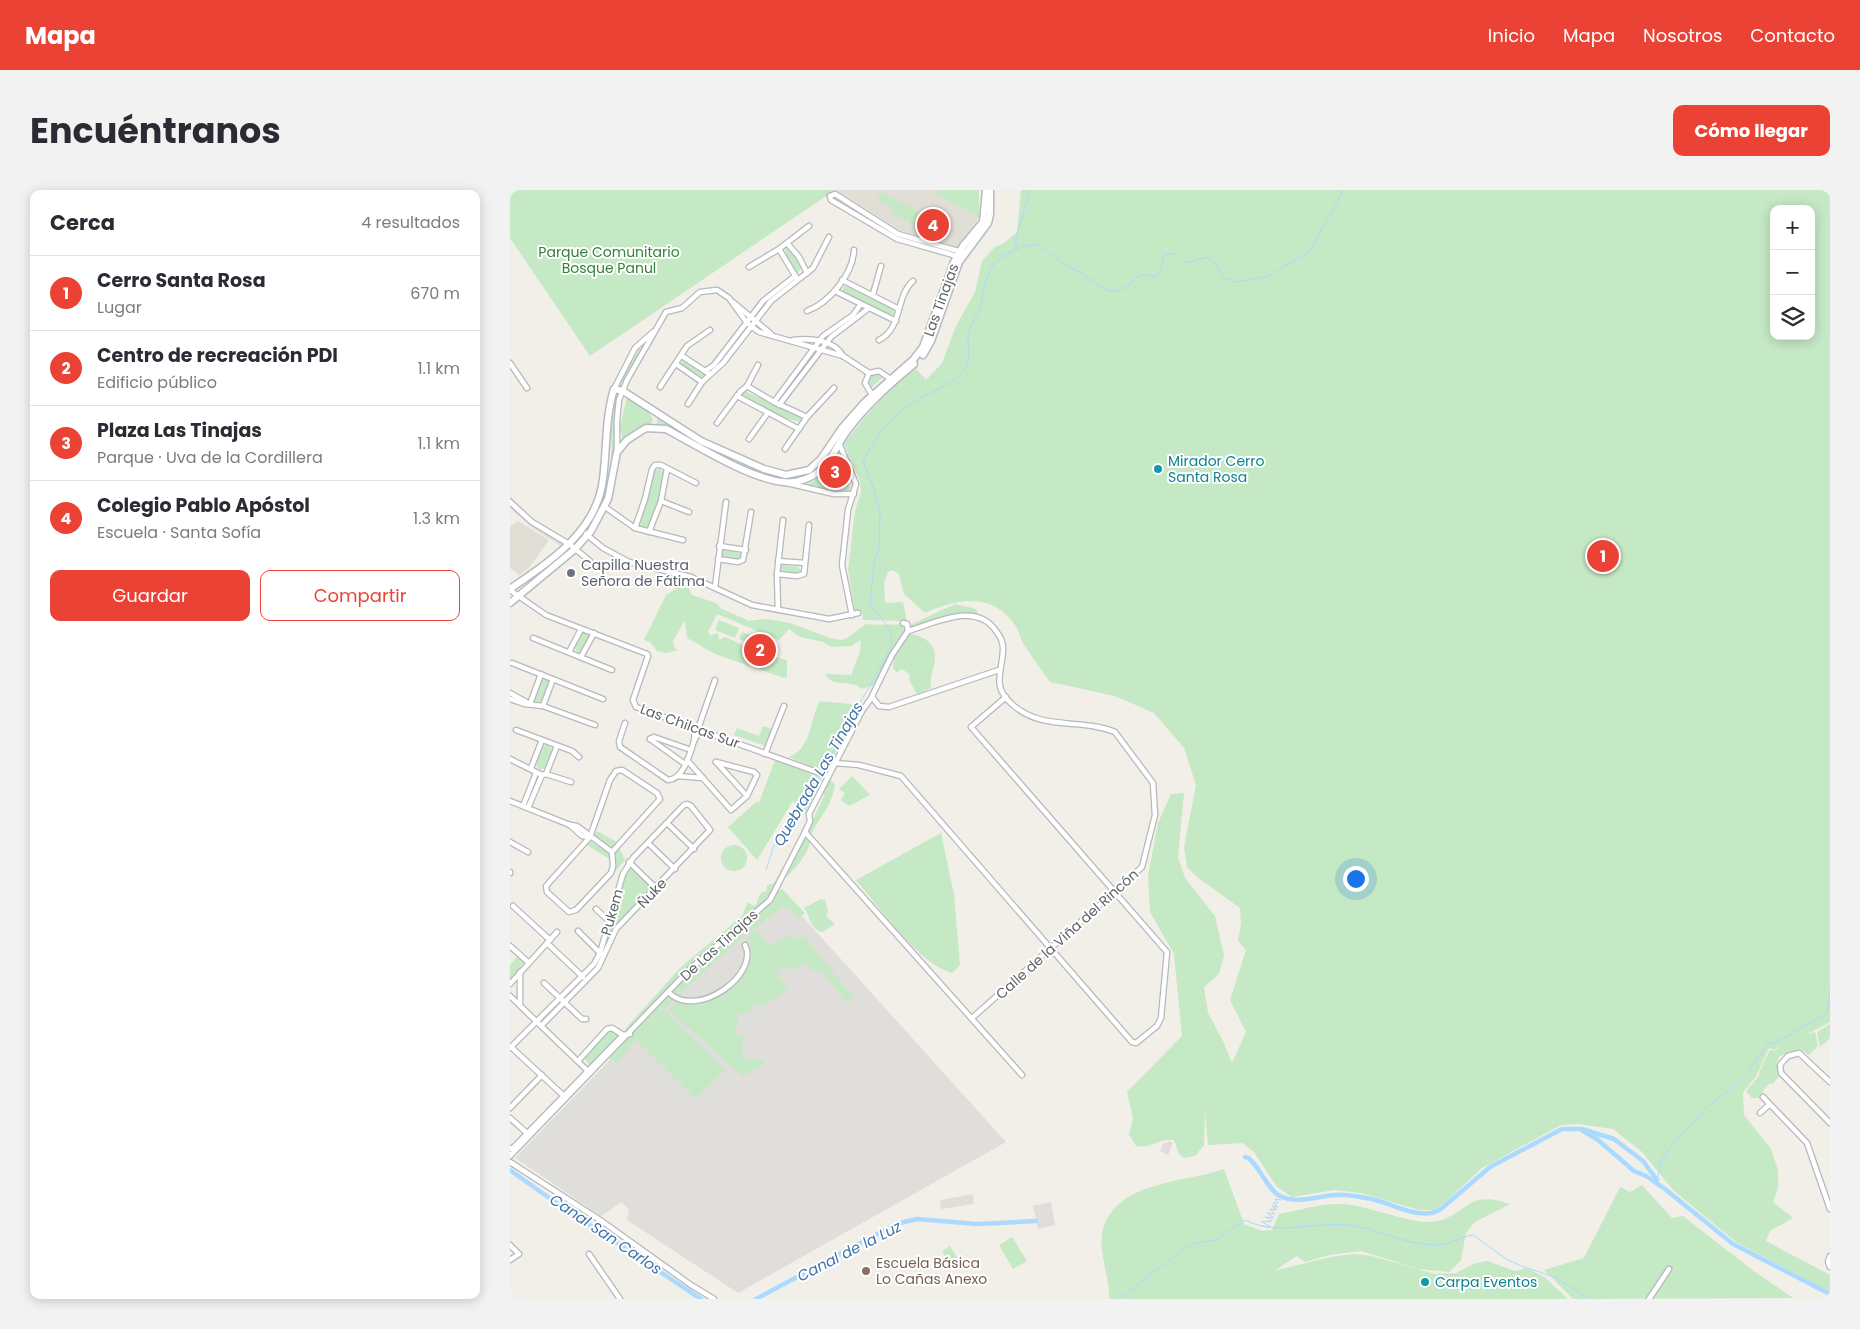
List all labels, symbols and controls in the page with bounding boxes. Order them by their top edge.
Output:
text: Mapa [25,19,96,52]
text: Inicio [1488,23,1535,48]
text: Mapa [1563,23,1615,48]
text: Nosotros [1643,23,1722,48]
text: Contacto [1750,23,1835,48]
button: Cómo llegar [1673,105,1830,156]
text: Encuéntranos [30,106,281,155]
map controls [1770,205,1815,340]
button: + [1770,205,1815,250]
pin: 4 [917,206,949,244]
text: Cerca [50,208,115,237]
text: 4 resultados [361,211,460,234]
park label: Parque Comunitario Bosque Panul [538,242,680,278]
button: − [1770,250,1815,295]
street label: Las Tinajas [919,261,963,339]
text: Cerro Santa Rosa [97,267,266,294]
text: 1 [63,282,69,305]
text: 670 m [410,282,460,305]
button: layers [1770,295,1815,340]
text: Lugar [97,296,142,319]
text: Centro de recreación PDI [97,342,338,369]
text: 2 [61,357,71,380]
text: 1.1 km [417,357,460,380]
text: Edificio público [97,371,217,394]
text: Plaza Las Tinajas [97,417,262,444]
text: 3 [61,432,71,455]
text: 1.1 km [417,432,460,455]
text: Parque · Uva de la Cordillera [97,446,323,469]
place label: Mirador Cerro Santa Rosa [1168,451,1264,487]
pin: 3 [819,453,851,491]
marker: Mirador Cerro Santa Rosa [1152,463,1164,475]
text: Colegio Pablo Apóstol [97,492,310,519]
text: 4 [61,507,71,530]
text: 1.3 km [413,507,460,530]
text: Escuela · Santa Sofía [97,521,261,544]
pin: 1 [1587,537,1619,575]
place label: Capilla Nuestra Señora de Fátima [581,555,705,591]
marker: Capilla Nuestra Señora de Fátima [565,567,577,579]
button: Guardar [50,570,250,621]
button: Compartir [260,570,460,621]
pin: 2 [744,631,776,669]
water label: Quebrada Las Tinajas [768,698,868,850]
street label: Las Chilcas Sur [637,699,743,753]
street label: Calle de la Viña del Rincón [991,864,1143,1004]
your location [1343,866,1369,892]
street label: Ñuke [633,873,671,912]
street label: Pukem [596,886,628,938]
street label: De Las Tinajas [676,905,762,985]
water label: Canal San Carlos [546,1189,666,1279]
water label: Canal de la Luz [793,1216,905,1286]
place label: Escuela Básica Lo Cañas Anexo [876,1253,987,1289]
marker: Escuela Básica Lo Cañas Anexo [860,1265,872,1277]
place label: Carpa Eventos [1435,1272,1537,1292]
marker: Carpa Eventos [1419,1276,1431,1288]

